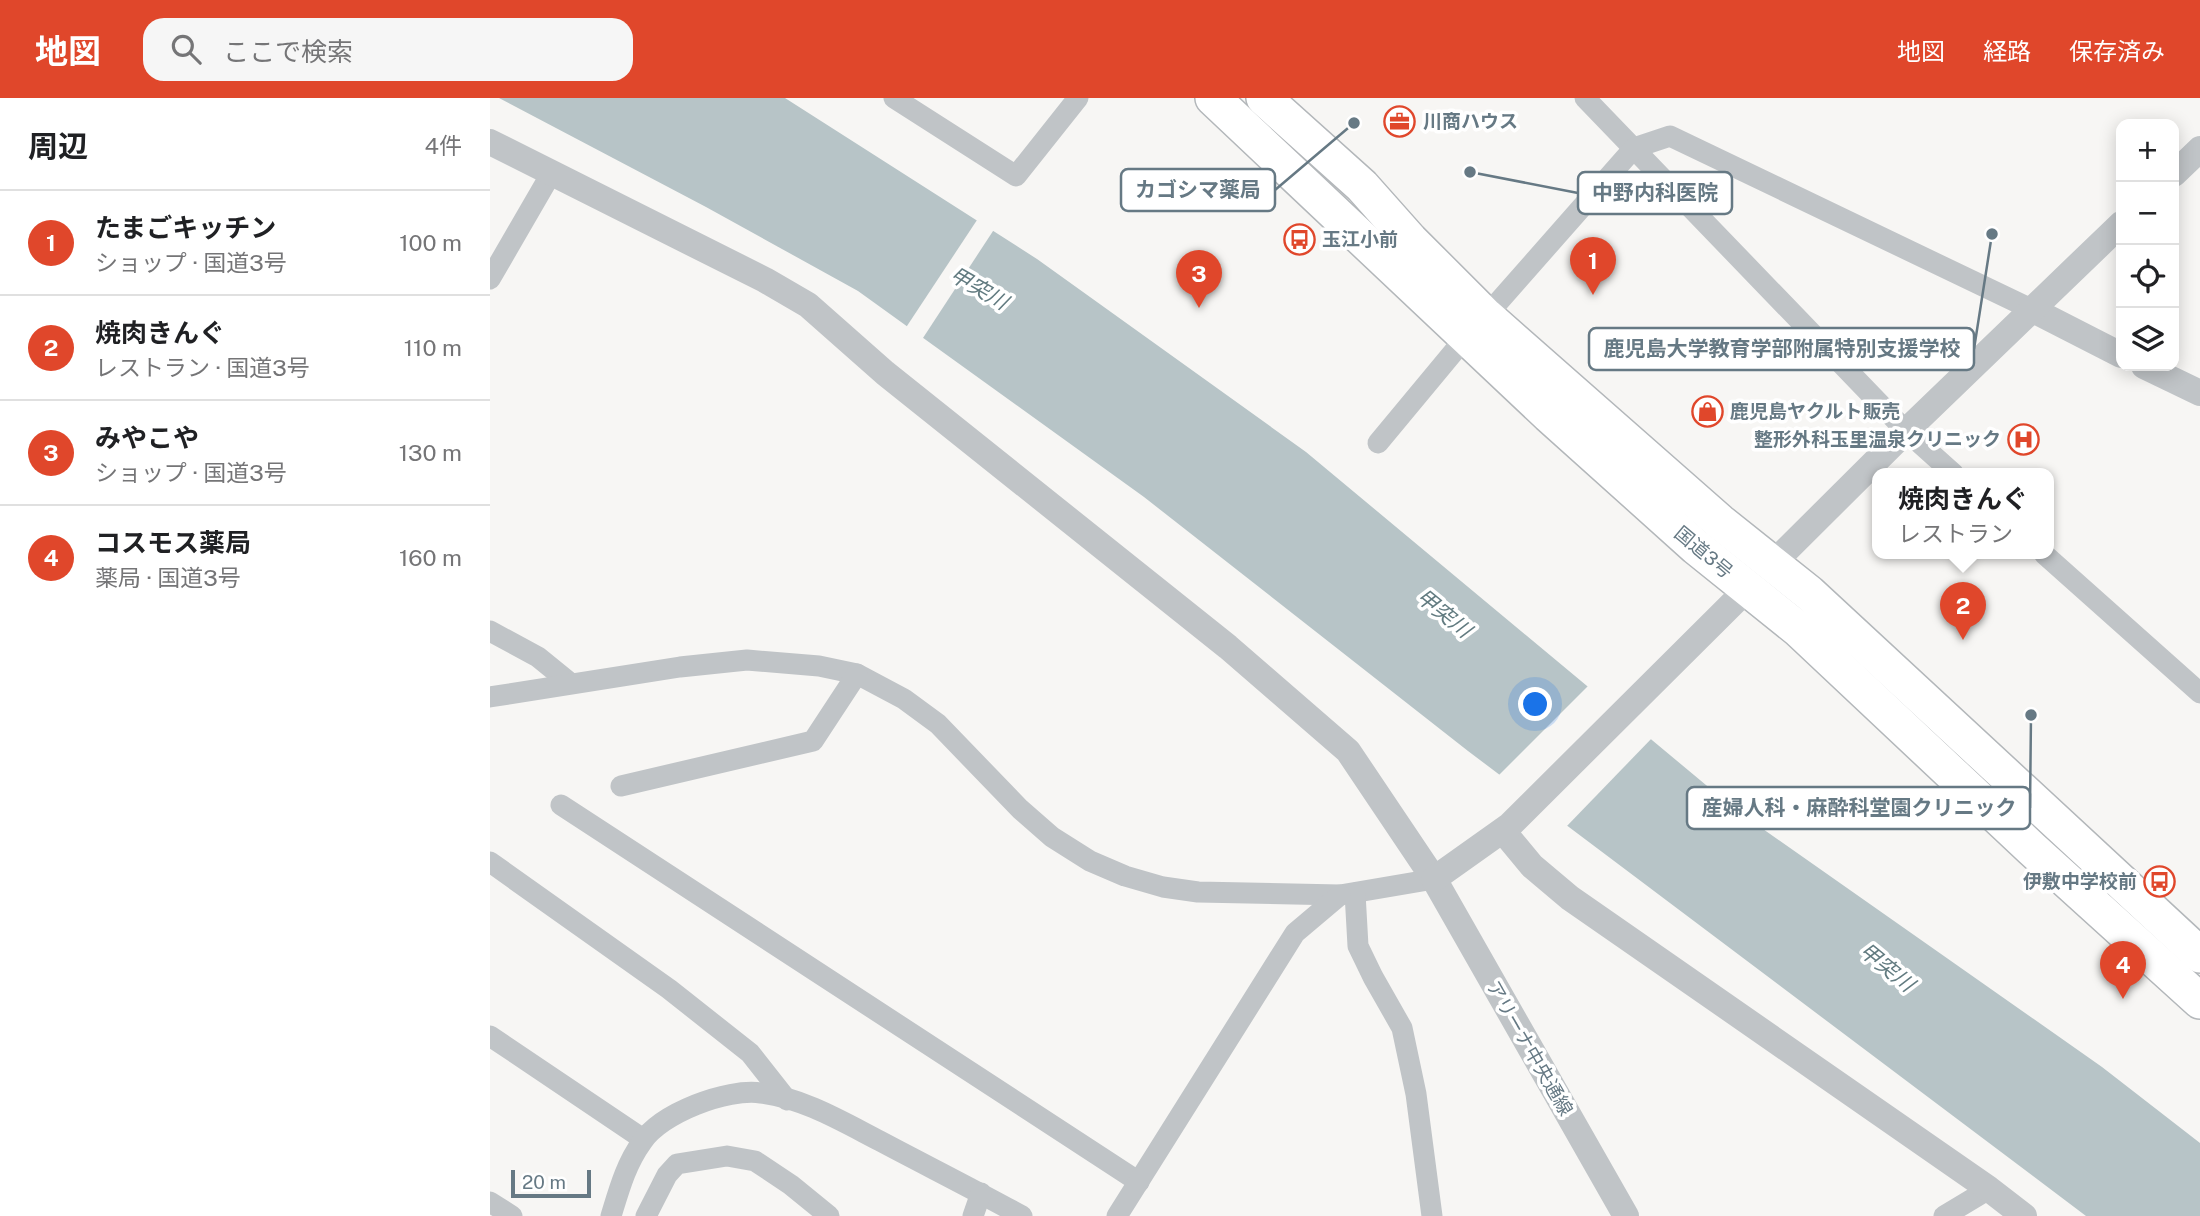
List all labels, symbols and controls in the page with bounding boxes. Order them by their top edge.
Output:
search box [143,18,633,81]
icon: search [167,30,205,68]
text: 地図 [35,32,101,70]
text: ここで検索 [223,36,353,67]
text: 地図 [1897,37,1945,65]
text: 経路 [1983,37,2031,65]
text: 保存済み [2069,37,2165,65]
office icon: 川商ハウス [1383,104,1417,138]
place label: 川商ハウス [1423,110,1518,132]
map controls [2116,119,2179,371]
button: + [2116,119,2179,182]
text: 周辺 [28,128,88,164]
text: 4件 [425,132,462,159]
callout: カゴシマ薬局 [1121,169,1275,211]
callout: 中野内科医院 [1578,172,1732,214]
text: カゴシマ薬局 [1135,177,1261,202]
text: 中野内科医院 [1592,180,1718,205]
button: − [2116,182,2179,245]
text: たまごキッチン [95,212,276,243]
bus stop icon: 玉江小前 [1282,222,1316,256]
place label: 玉江小前 [1322,228,1398,250]
text: 1 [46,229,56,256]
text: 100 m [399,229,462,256]
pin: 1 [1570,237,1616,295]
button: locate [2116,245,2179,308]
text: ショップ · 国道3号 [95,249,287,276]
pin: 3 [1176,250,1222,308]
water label: 甲突川 [945,261,1014,316]
button: layers [2116,308,2179,371]
text: 焼肉きんぐ [95,317,225,348]
callout: 鹿児島大学教育学部附属特別支援学校 [1589,328,1974,370]
text: 2 [44,334,58,361]
text: 110 m [404,334,462,361]
text: 鹿児島大学教育学部附属特別支援学校 [1604,336,1961,361]
text: レストラン · 国道3号 [95,354,310,381]
shop icon: 鹿児島ヤクルト販売 [1690,394,1724,428]
place label: 鹿児島ヤクルト販売 [1730,400,1900,422]
text: みやこや [95,422,199,453]
hospital icon: 整形外科玉里温泉クリニック [2007,422,2041,456]
place label: 整形外科玉里温泉クリニック [1754,428,2001,450]
text: 3 [43,439,59,466]
text: 130 m [399,439,462,466]
text: ショップ · 国道3号 [95,459,287,486]
popup [1872,468,2054,559]
text: 焼肉きんぐ [1898,483,2028,514]
text: レストラン [1898,520,2013,547]
street label: 国道3号 [1671,521,1737,583]
text: コスモス薬局 [95,527,251,558]
text: 4 [43,544,59,571]
text: 160 m [399,544,462,571]
text: 薬局 · 国道3号 [95,564,241,591]
pin: 2 [1940,582,1986,640]
water label: 甲突川 [1412,583,1478,644]
your location [1518,687,1552,721]
callout: 産婦人科・麻酔科堂園クリニック [1687,787,2030,829]
text: 産婦人科・麻酔科堂園クリニック [1702,795,2017,820]
bus stop icon: 伊敷中学校前 [2143,864,2177,898]
place label: 伊敷中学校前 [2023,870,2137,892]
water label: 甲突川 [1855,937,1921,998]
pin: 4 [2100,941,2146,999]
street label: アリーナ中央通線 [1482,977,1578,1119]
scale bar [511,1167,592,1199]
text: 20 m [522,1171,566,1193]

